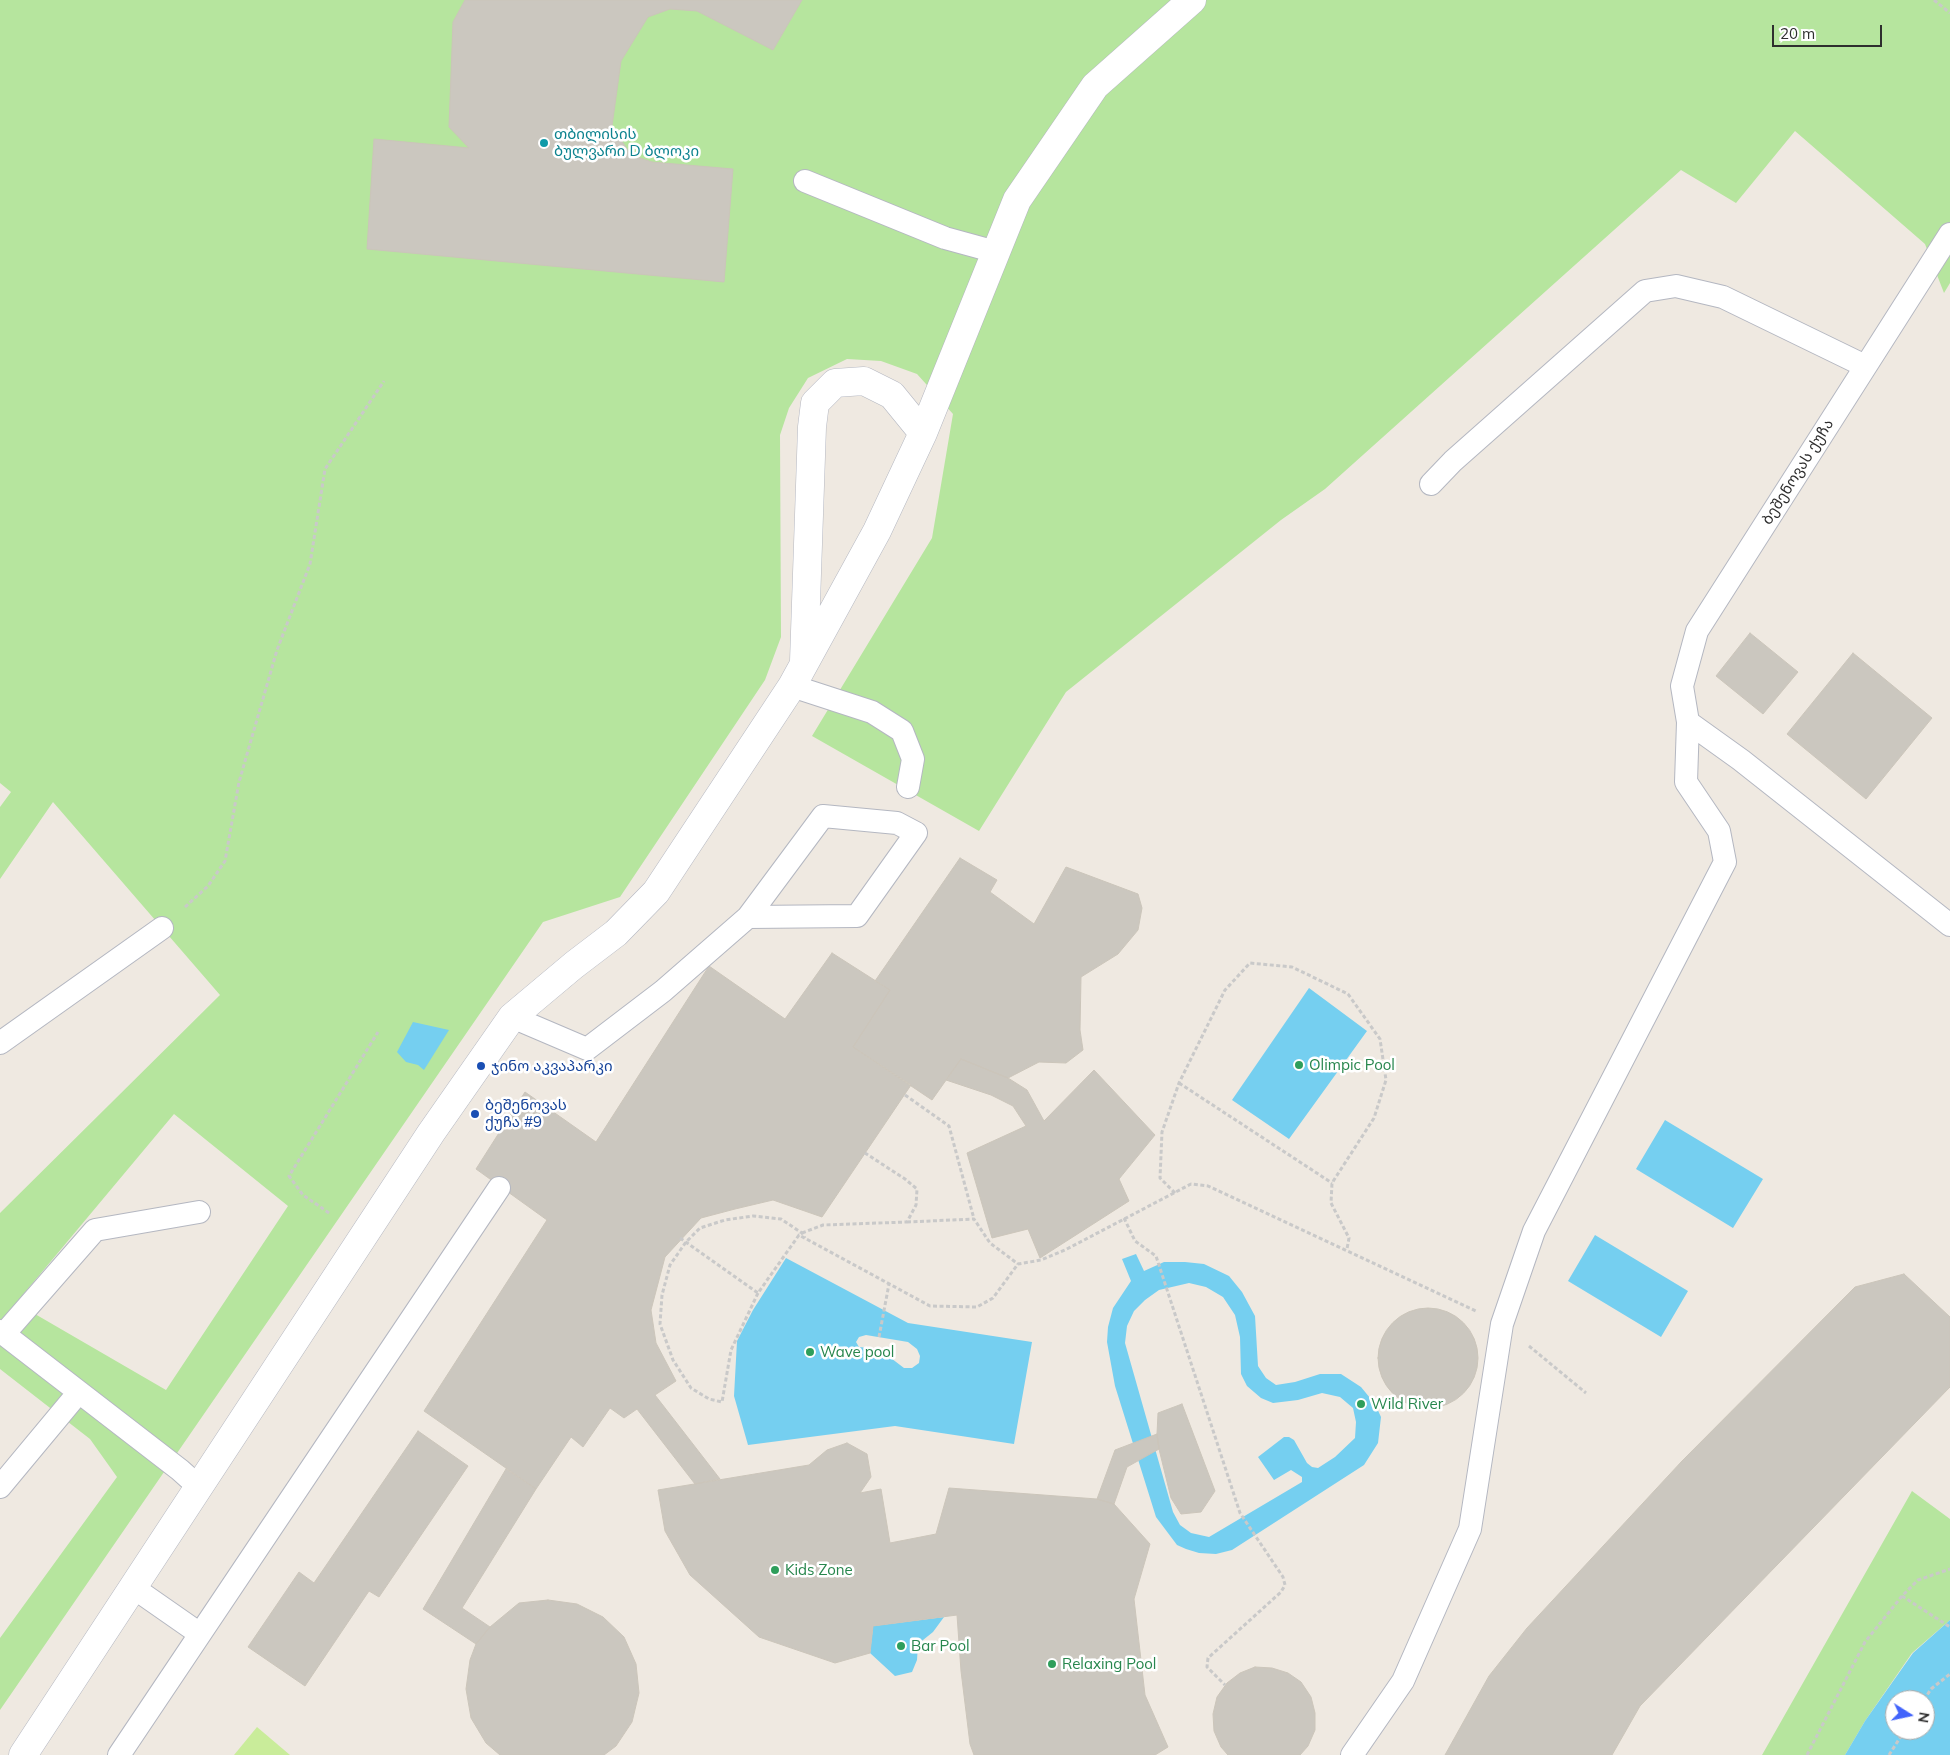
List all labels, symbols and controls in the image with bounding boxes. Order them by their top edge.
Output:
scale bar [1775,15,1885,47]
text: 20 m [1780,24,1815,43]
place label: თბილისის ბულვარი D ბლოკი [554,125,699,160]
marker: თბილისის ბულვარი D ბლოკი [538,137,550,149]
street label: ბეშენოვას ქუჩა [1758,416,1838,528]
place label: Olimpic Pool [1309,1056,1395,1074]
place label: ჯინო აკვაპარკი [491,1057,613,1075]
marker: Olimpic Pool [1293,1059,1305,1071]
marker: ჯინო აკვაპარკი [475,1060,487,1072]
place label: ბეშენოვას ქუჩა #9 [485,1096,567,1131]
marker: ბეშენოვას ქუჩა #9 [469,1108,481,1120]
place label: Wave pool [820,1343,894,1361]
marker: Wave pool [804,1346,816,1358]
place label: Wild River [1371,1395,1443,1413]
marker: Wild River [1355,1398,1367,1410]
place label: Kids Zone [785,1561,853,1579]
marker: Kids Zone [769,1564,781,1576]
place label: Bar Pool [911,1637,970,1655]
marker: Bar Pool [895,1640,907,1652]
place label: Relaxing Pool [1062,1655,1156,1673]
marker: Relaxing Pool [1046,1658,1058,1670]
north arrow [1885,1690,1935,1740]
text: N [1914,1711,1934,1724]

